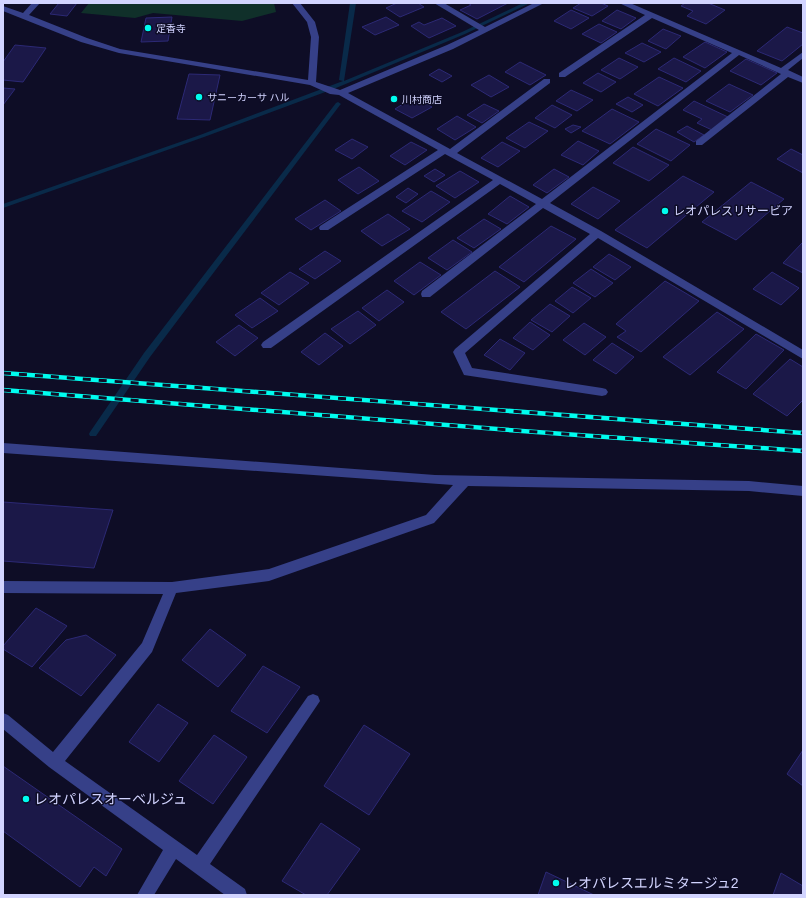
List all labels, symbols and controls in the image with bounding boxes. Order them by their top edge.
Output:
marker: 定香寺 [143,23,153,33]
place label: 定香寺 [156,23,186,34]
marker: サニーカーサ ハル [194,92,204,102]
place label: サニーカーサ ハル [207,92,290,103]
marker: 川村商店 [389,94,399,104]
place label: 川村商店 [402,94,442,105]
place label: レオパレスリサービア [673,204,793,218]
marker: レオパレスリサービア [660,206,670,216]
place label: レオパレスオーベルジュ [34,791,187,807]
marker: レオパレスオーベルジュ [21,794,31,804]
place label: レオパレスエルミタージュ2 [564,875,739,891]
marker: レオパレスエルミタージュ2 [551,878,561,888]

